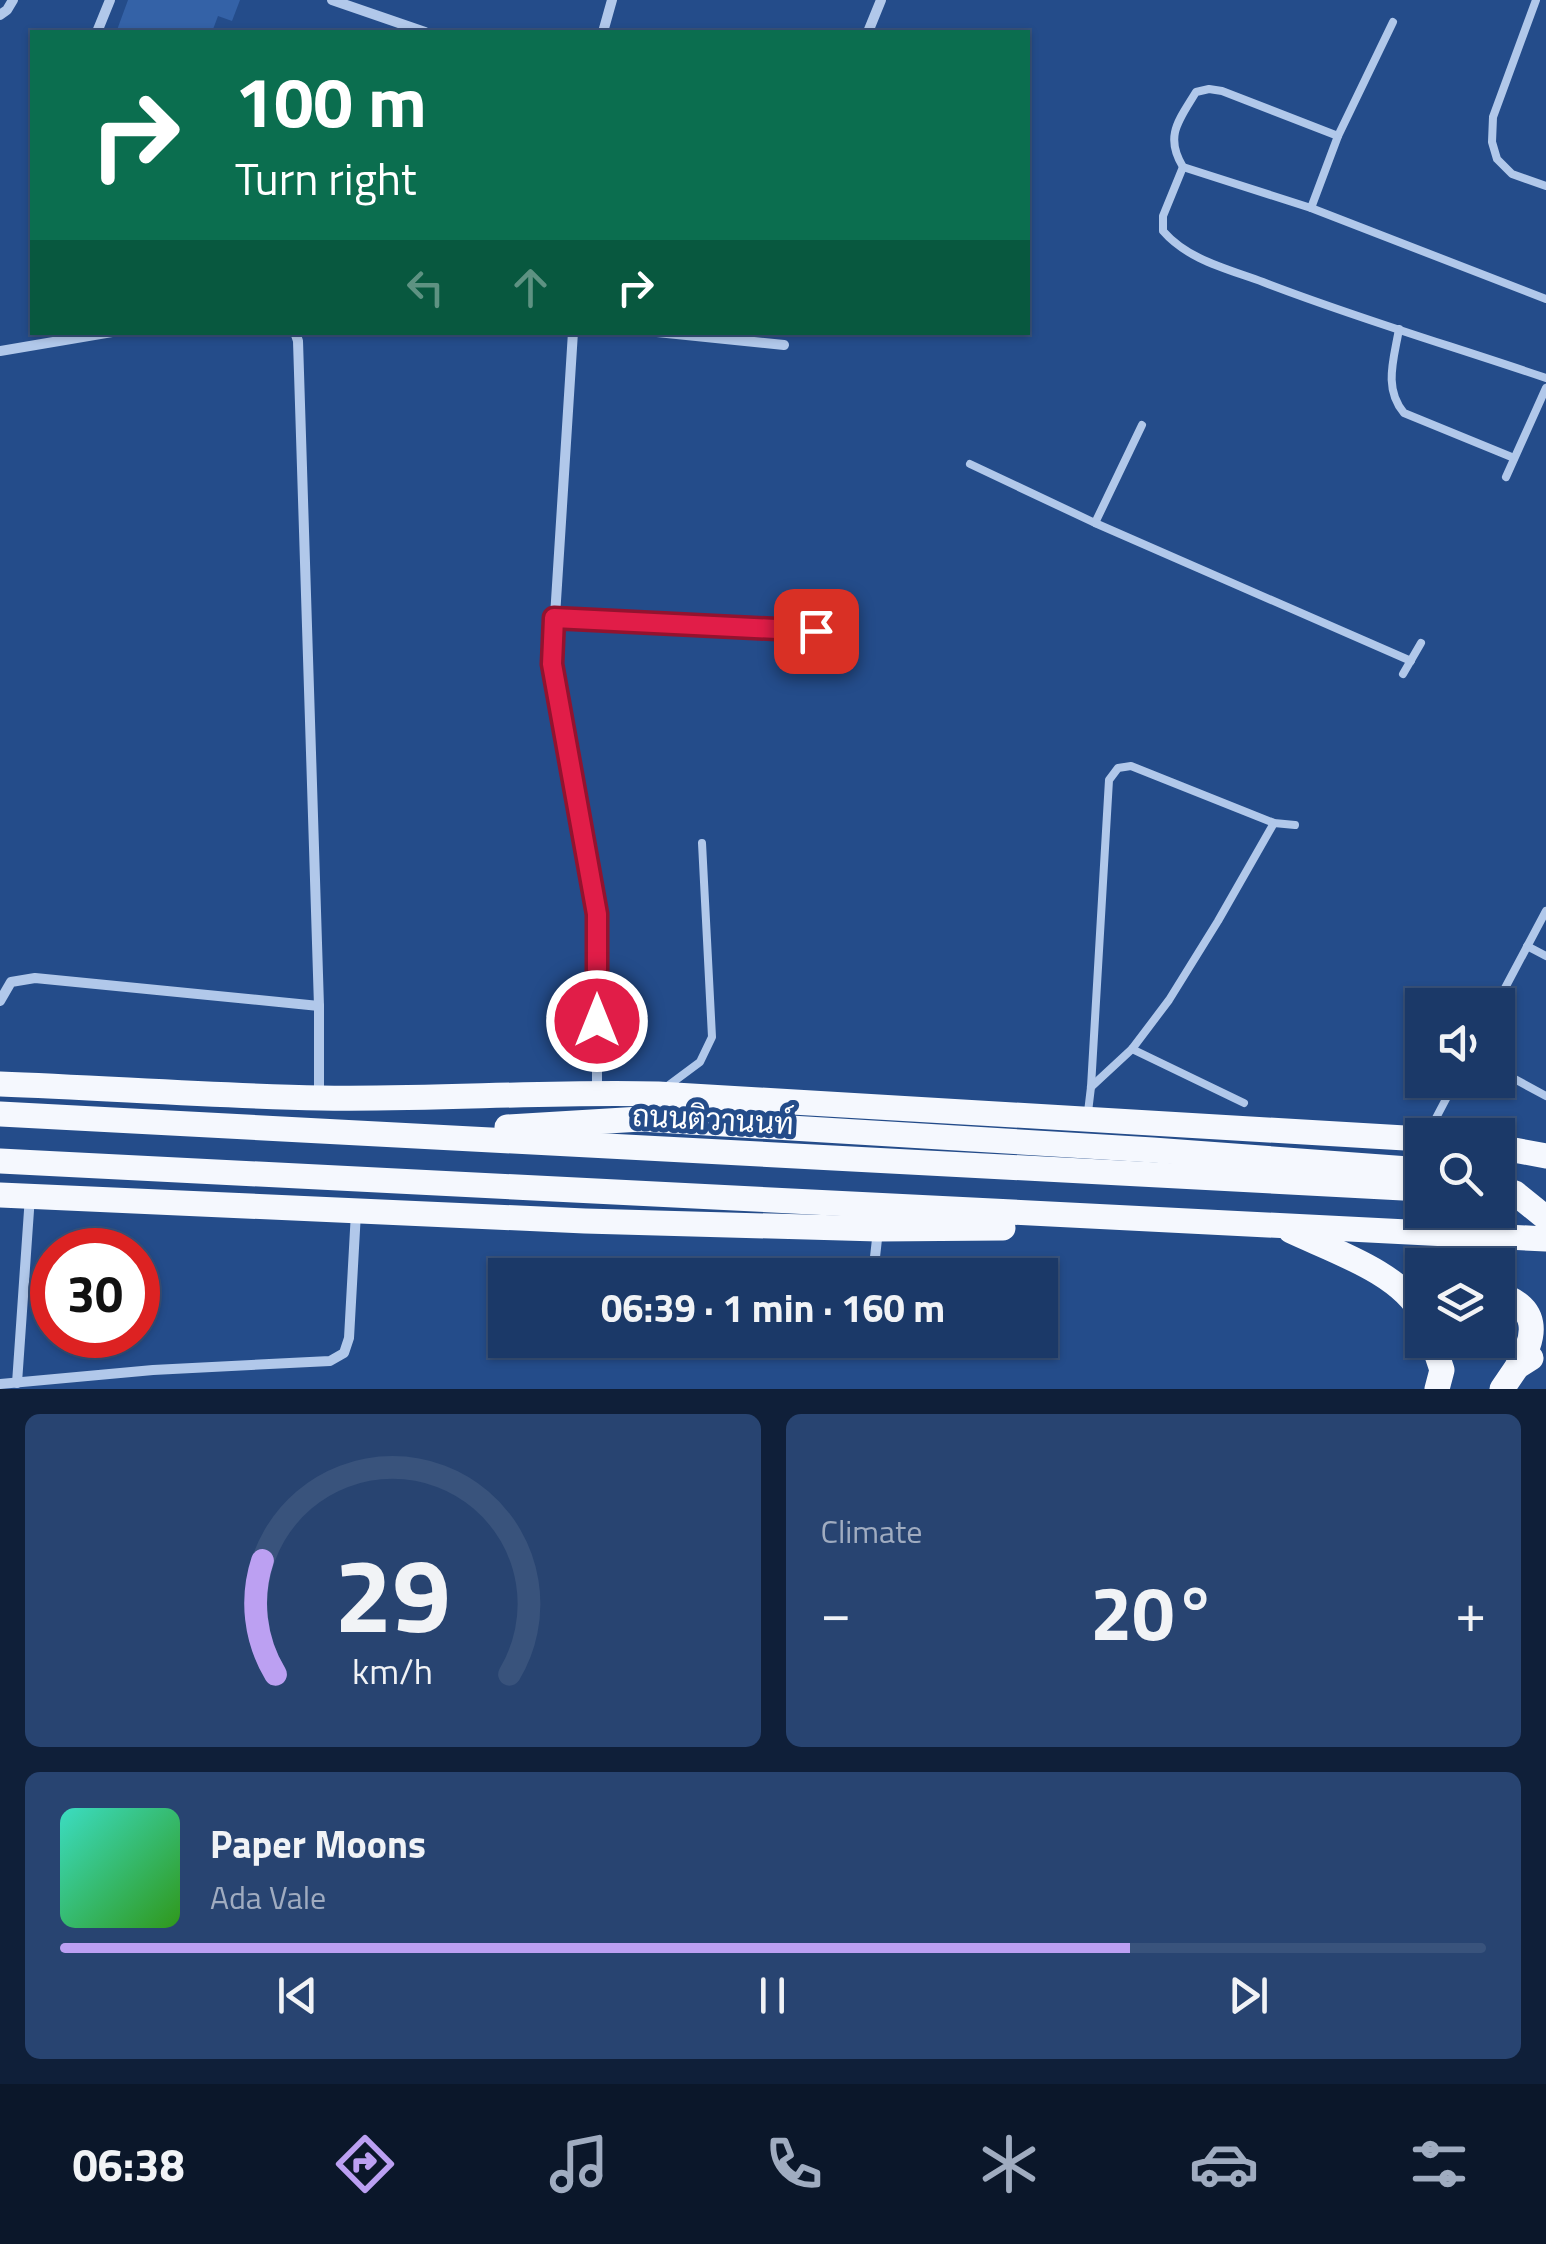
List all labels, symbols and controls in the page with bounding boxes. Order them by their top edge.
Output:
text: 100 m [235,48,427,154]
icon: right [70,70,200,200]
text: Turn right [235,144,417,212]
icon: left [398,260,453,315]
icon: ahead [503,260,558,315]
icon: right [608,260,663,315]
pin [774,589,859,674]
icon: arrive [789,604,844,659]
position arrow [545,969,649,1073]
map controls [1405,988,1515,1358]
button: sound [1405,988,1515,1098]
street label: ถนนติวานนท์ [631,1092,795,1146]
button: search [1405,1118,1515,1228]
speed limit sign: 30 [30,1228,160,1358]
button: layers [1405,1248,1515,1358]
text: 06:39 · 1 min · 160 m [601,1279,945,1337]
text: Climate [821,1507,922,1555]
text: 29 [335,1514,451,1672]
text: 20° [1090,1555,1216,1669]
text: − [821,1570,851,1653]
text: + [1455,1570,1486,1653]
text: km/h [352,1643,433,1698]
text: Paper Moons [210,1815,426,1873]
text: Ada Vale [210,1873,326,1921]
icon: previous [270,1968,325,2023]
icon: pause [745,1968,800,2023]
icon: next [1221,1968,1276,2023]
icon: directions [330,2129,400,2199]
icon: music [544,2129,614,2199]
icon: phone [759,2129,829,2199]
icon: climate [974,2129,1044,2199]
icon: car [1189,2129,1259,2199]
icon: filters [1404,2129,1474,2199]
text: 06:38 [72,2130,185,2198]

